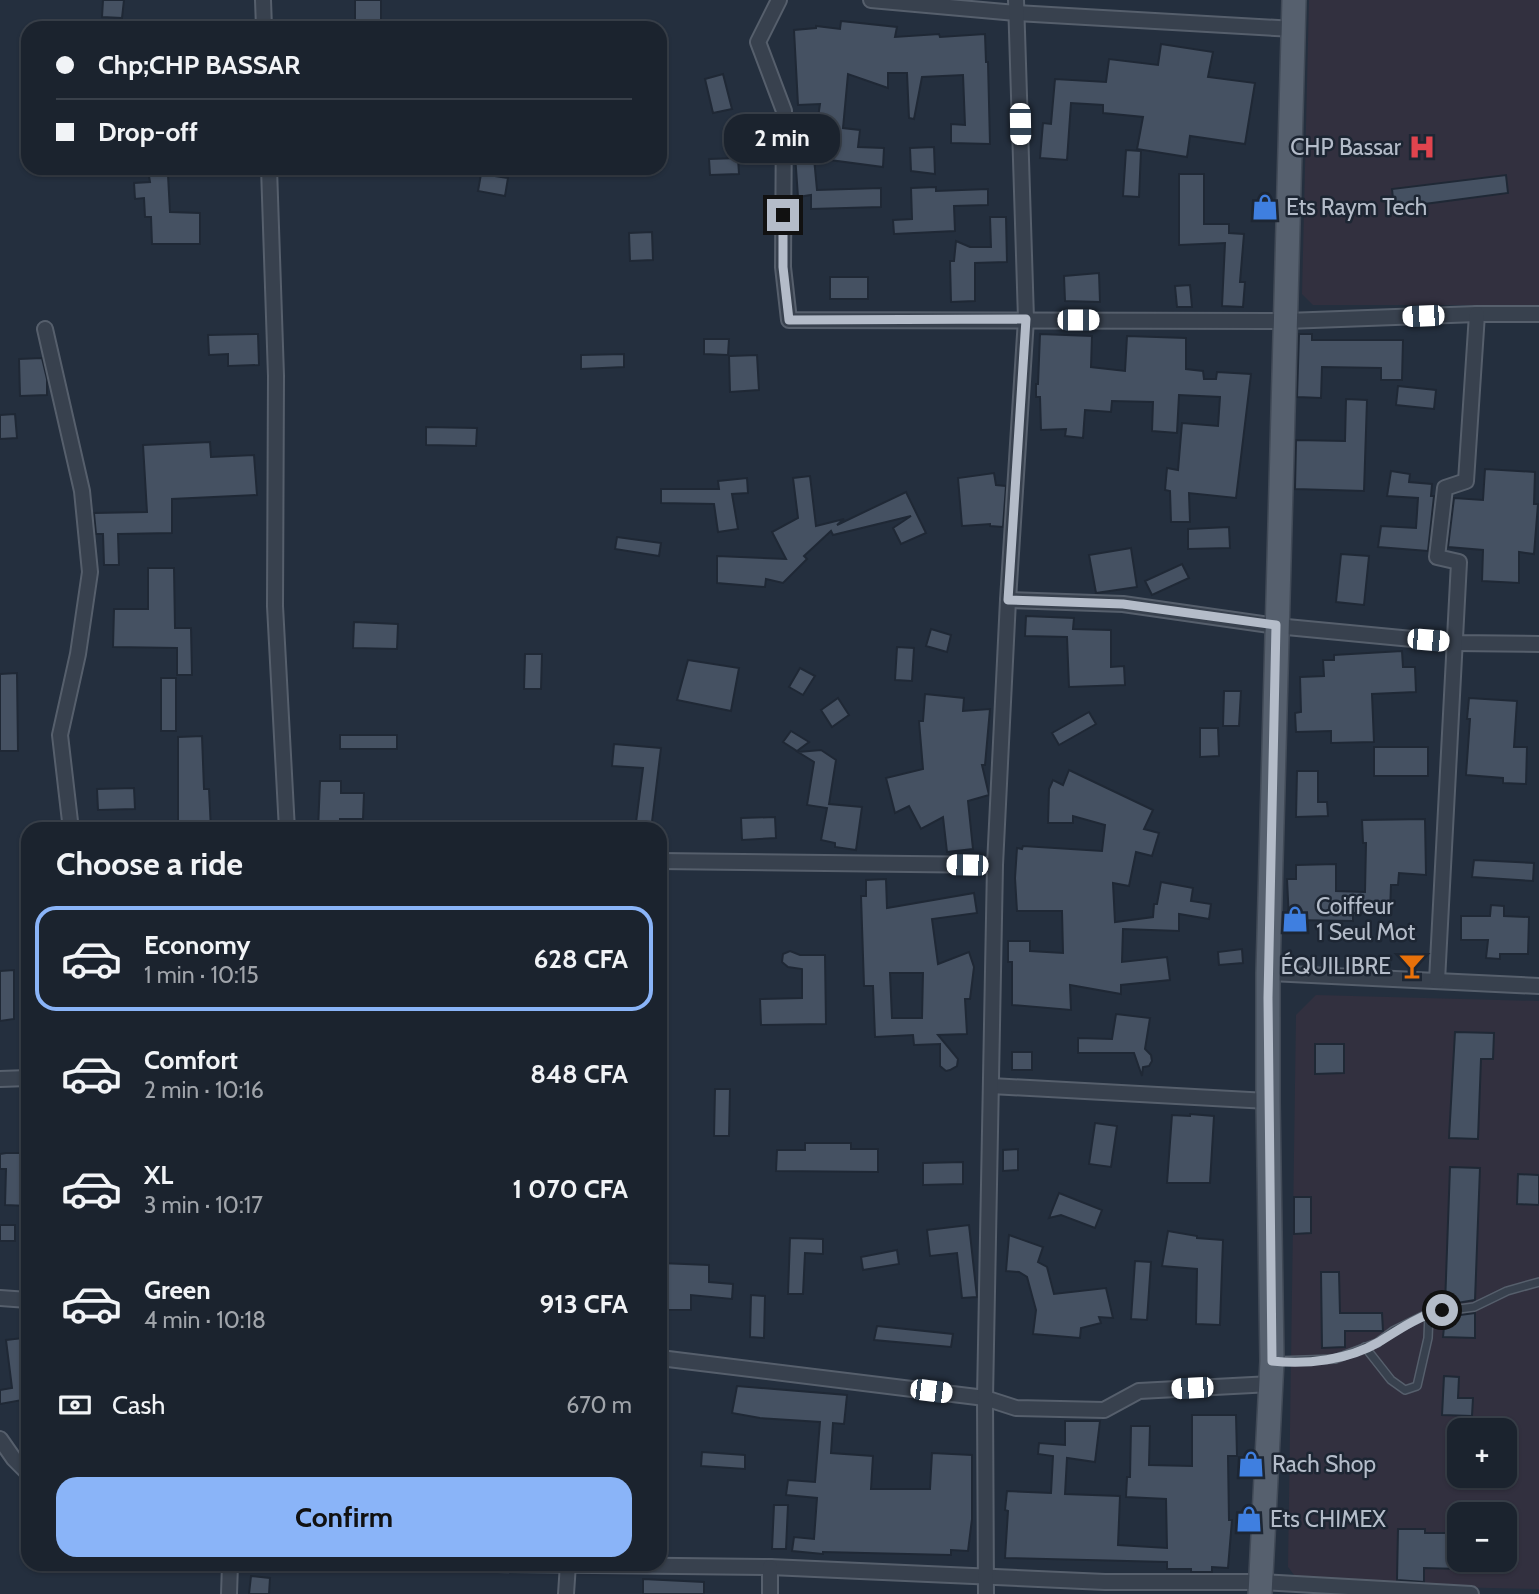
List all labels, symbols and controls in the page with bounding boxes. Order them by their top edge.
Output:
text: Chp;CHP BASSAR [98,49,300,81]
car [1010,103,1031,145]
callout: 2 min [725,114,841,162]
text: Drop-off [98,116,198,148]
text: 2 min [754,124,810,152]
hospital icon: CHP Bassar [1407,132,1437,162]
place label: CHP Bassar [1290,133,1402,161]
shop icon: Ets Raym Tech [1250,192,1280,222]
place label: Ets Raym Tech [1286,193,1427,221]
route end [767,199,799,231]
car [1402,305,1445,327]
car [1058,310,1100,331]
car [1407,628,1450,652]
text: Choose a ride [56,844,243,883]
car [946,854,989,876]
place label: Coiffeur 1 Seul Mot [1316,892,1415,946]
shop icon: Coiffeur 1 Seul Mot [1280,904,1310,934]
icon: car [60,927,123,990]
text: Economy [144,929,250,961]
text: 628 CFA [534,943,628,975]
place label: ÉQUILIBRE [1281,951,1391,980]
bar icon: ÉQUILIBRE [1397,951,1427,981]
text: 1 min · 10:15 [144,961,259,989]
icon: car [60,1042,123,1105]
text: Comfort [144,1044,238,1076]
text: 848 CFA [530,1058,628,1090]
text: 2 min · 10:16 [144,1076,264,1104]
icon: car [60,1157,123,1220]
text: XL [144,1159,173,1191]
text: 1 070 CFA [513,1173,628,1205]
text: 3 min · 10:17 [144,1191,263,1219]
icon: car [60,1272,123,1335]
text: Green [144,1274,211,1306]
text: 913 CFA [540,1288,628,1320]
route start [1426,1294,1458,1326]
text: 4 min · 10:18 [144,1306,266,1334]
car [1171,1376,1214,1400]
car [909,1378,954,1404]
icon: cash [56,1386,94,1424]
text: Cash [112,1389,165,1421]
text: 670 m [566,1391,632,1419]
map controls [1447,1418,1517,1572]
button: + [1447,1418,1517,1488]
shop icon: Rach Shop [1236,1449,1266,1479]
place label: Rach Shop [1272,1450,1376,1478]
button: Confirm [56,1477,632,1557]
button: − [1447,1502,1517,1572]
shop icon: Ets CHIMEX [1234,1504,1264,1534]
place label: Ets CHIMEX [1270,1505,1386,1533]

